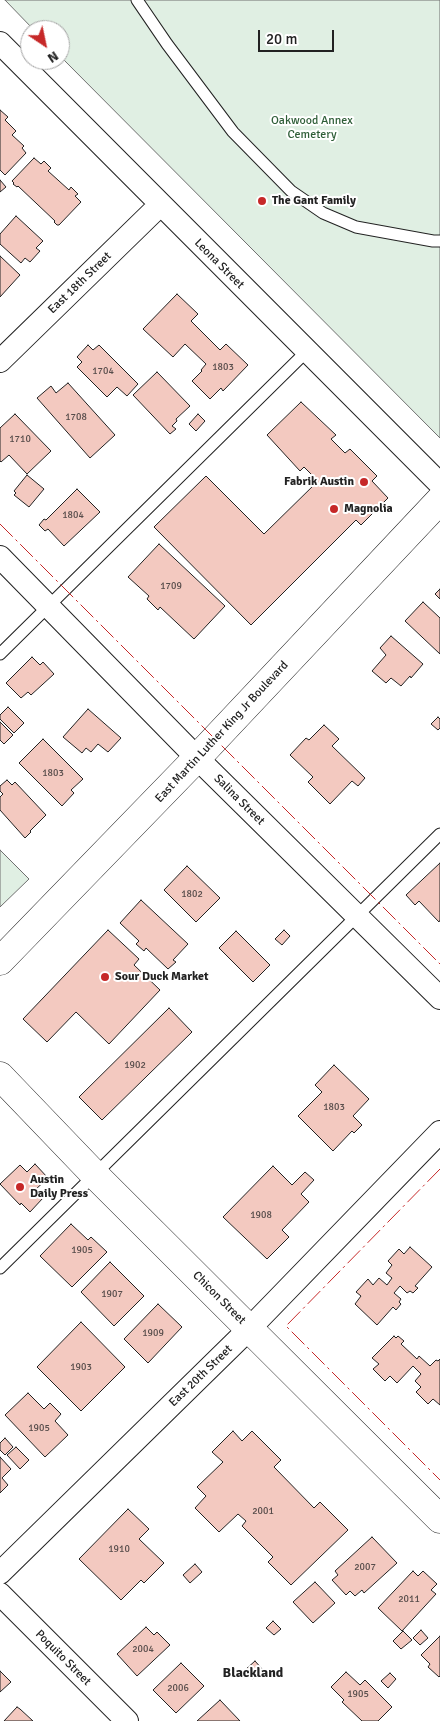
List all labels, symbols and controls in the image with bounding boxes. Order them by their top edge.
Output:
north arrow [20,20,70,70]
scale bar [260,20,336,52]
text: 20 m [266,30,297,48]
text: N [44,47,62,67]
park label: Oakwood Annex Cemetery [271,114,353,142]
place label: The Gant Family [272,194,356,208]
marker: The Gant Family [256,195,268,207]
street label: Leona Street [191,236,247,292]
street label: East 18th Street [45,249,115,317]
house number: 1803 [212,361,234,373]
house number: 1704 [92,365,114,377]
house number: 1708 [65,411,87,423]
house number: 1710 [9,433,31,445]
place label: Fabrik Austin [284,475,354,489]
marker: Fabrik Austin [358,476,370,488]
place label: Magnolia [344,502,393,516]
marker: Magnolia [328,503,340,515]
house number: 1804 [62,509,84,521]
house number: 1709 [160,580,182,592]
street label: East Martin Luther King Jr Boulevard [153,658,291,806]
house number: 1803 [42,767,64,779]
street label: Salina Street [211,772,267,828]
house number: 1802 [181,888,203,900]
place label: Sour Duck Market [115,970,209,984]
marker: Sour Duck Market [99,971,111,983]
house number: 1902 [124,1059,146,1071]
house number: 1803 [323,1101,345,1113]
place label: Austin Daily Press [30,1173,88,1201]
marker: Austin Daily Press [14,1181,26,1193]
house number: 1908 [250,1209,272,1221]
house number: 1905 [71,1244,93,1256]
street label: Chicon Street [189,1268,249,1328]
house number: 1907 [101,1288,123,1300]
house number: 1909 [142,1327,164,1339]
street label: East 20th Street [166,1342,236,1410]
house number: 1903 [70,1361,92,1373]
house number: 1905 [28,1422,50,1434]
house number: 2001 [252,1505,274,1517]
house number: 1910 [108,1543,130,1555]
house number: 2007 [354,1561,376,1573]
house number: 2011 [398,1593,420,1605]
street label: Poquito Street [32,1627,94,1689]
house number: 2004 [132,1643,154,1655]
district label: Blackland [223,1665,283,1681]
house number: 2006 [167,1682,189,1694]
house number: 1905 [347,1688,369,1700]

